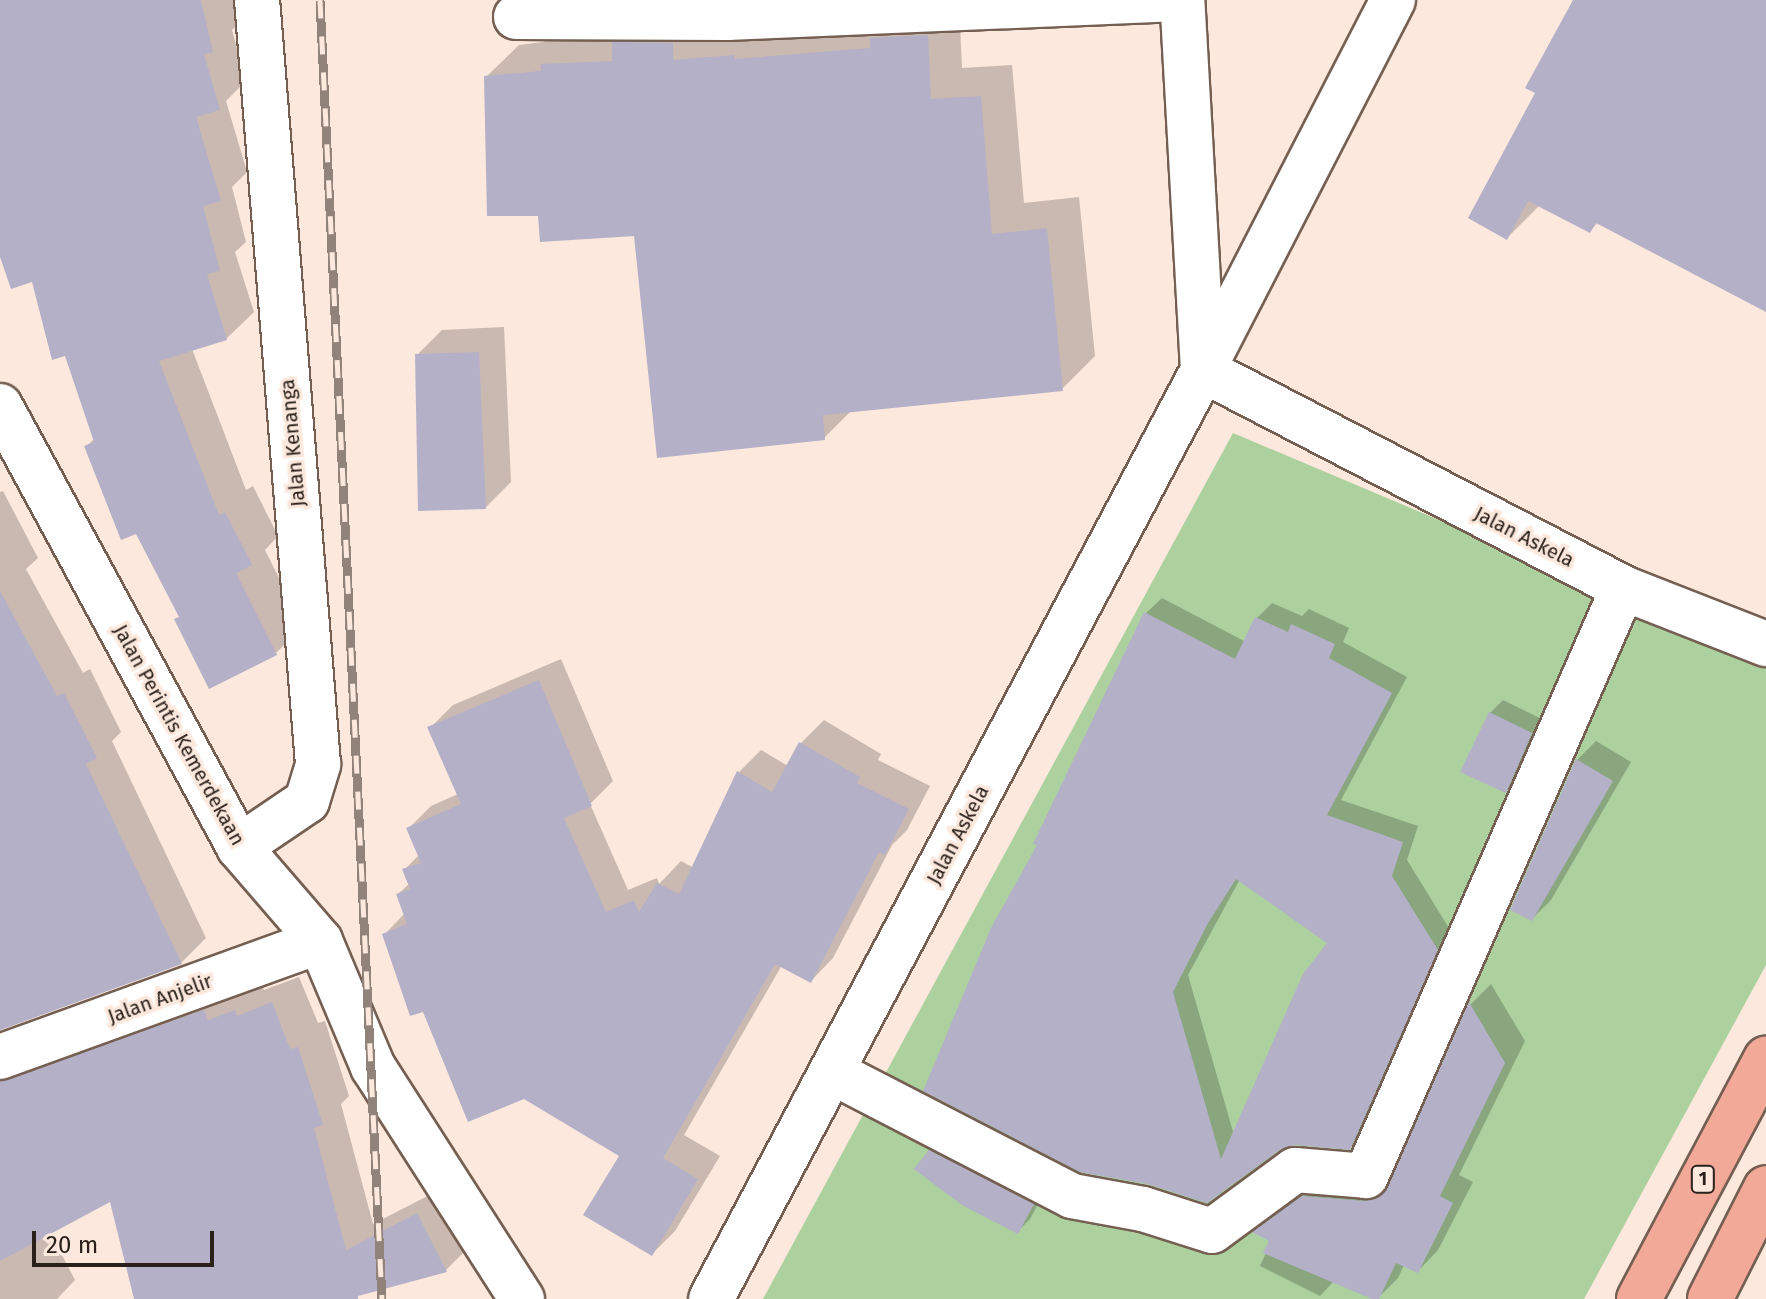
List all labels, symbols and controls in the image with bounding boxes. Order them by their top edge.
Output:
street label: Jalan Kenanga [275,378,311,508]
street label: Jalan Askela [1470,502,1578,572]
street label: Jalan Perintis Kemerdekaan [108,620,250,850]
street label: Jalan Askela [922,781,994,889]
street label: Jalan Anjelir [105,969,215,1029]
road number: 1 [1689,1165,1717,1193]
scale bar [36,1215,218,1265]
text: 20 m [46,1231,98,1259]

